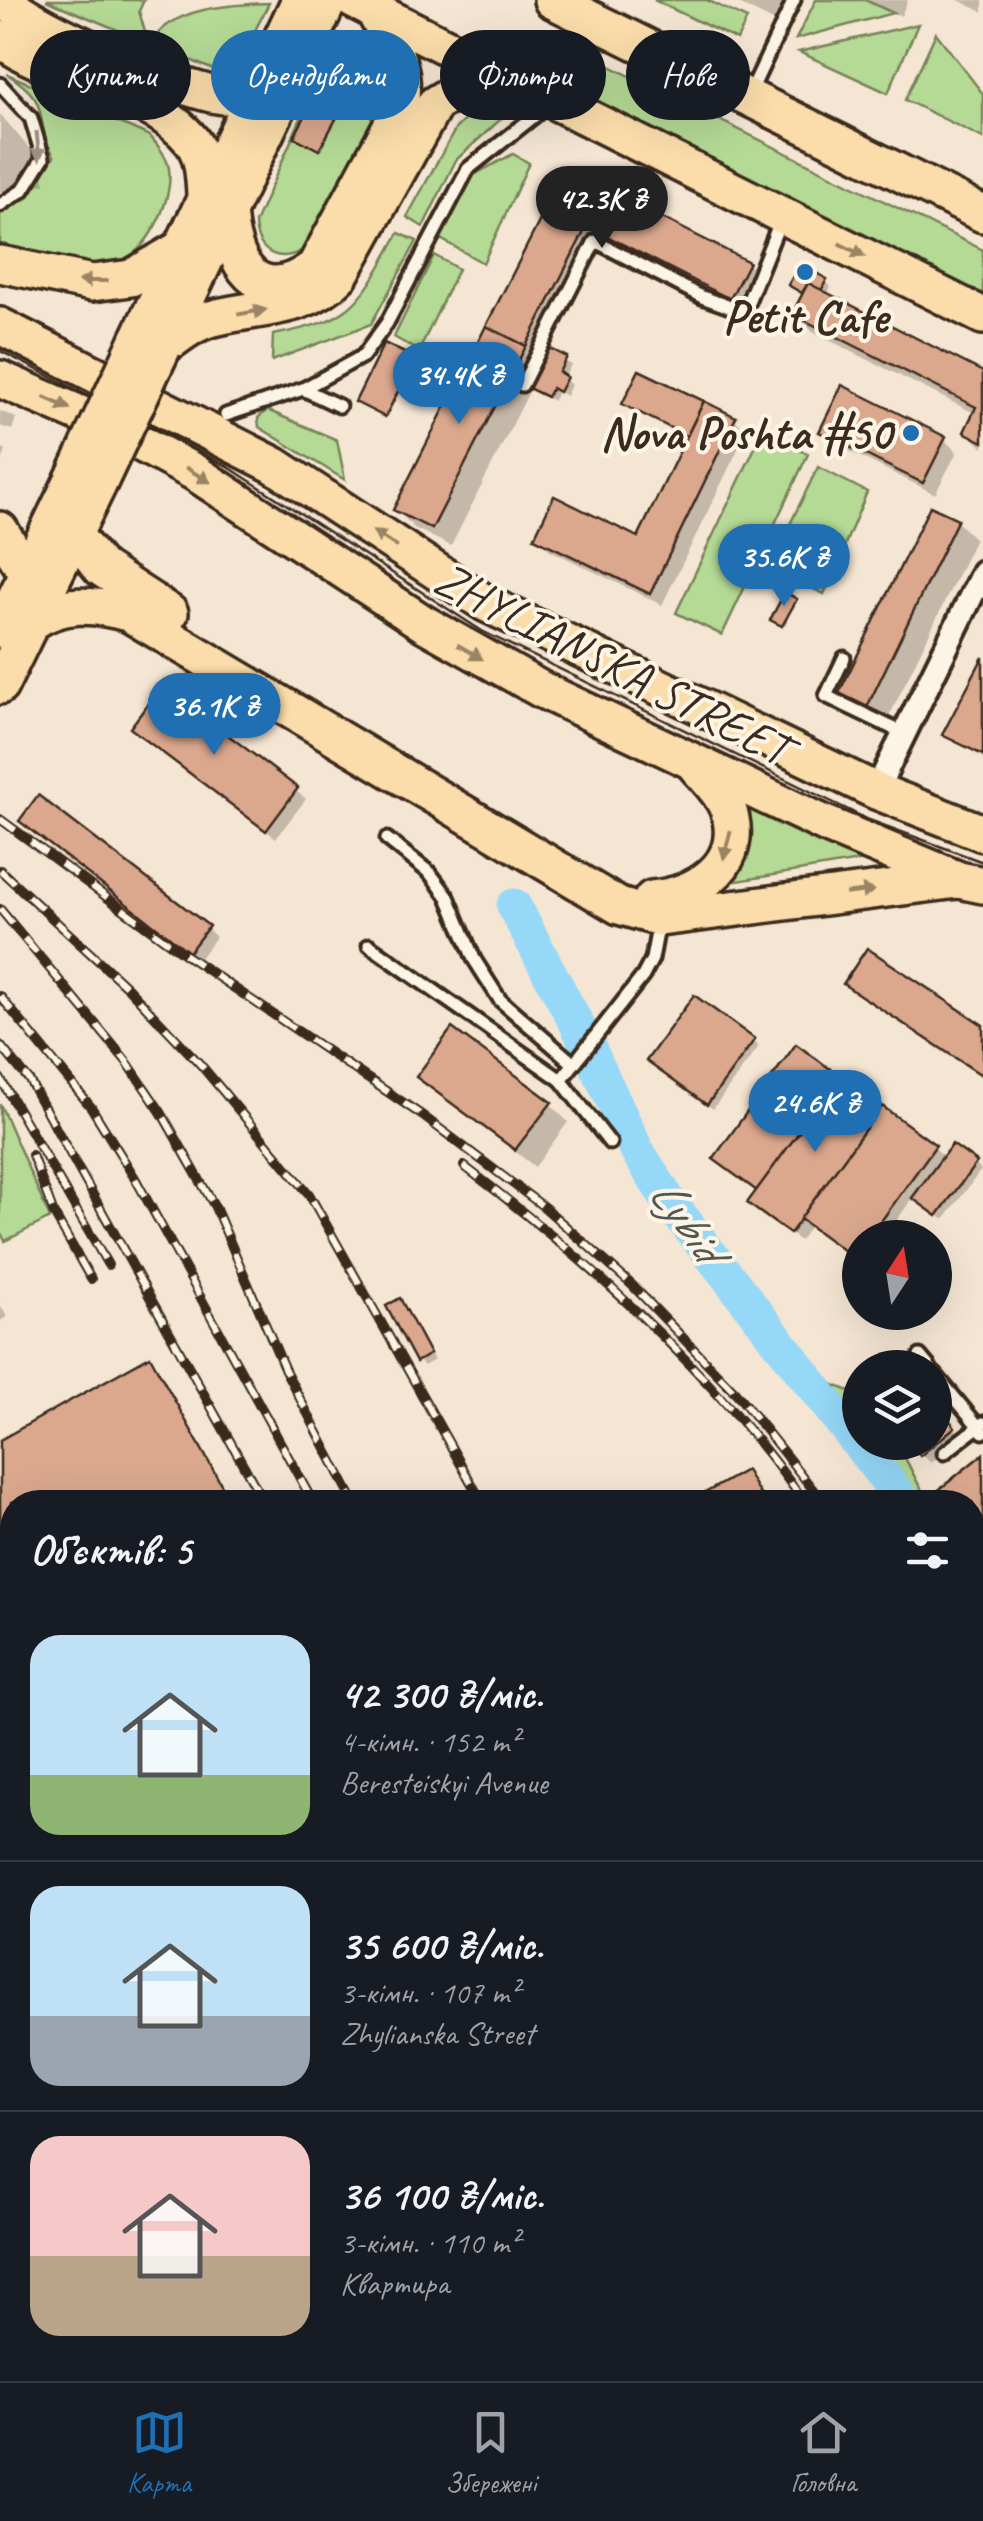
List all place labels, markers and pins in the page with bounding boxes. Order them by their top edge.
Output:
pin: 42.3K ₴ [510,166,694,251]
marker: Petit Cafe [794,261,816,283]
place label: Petit Cafe [723,287,891,347]
pin: 34.4K ₴ [367,342,551,427]
place label: Nova Poshta #50 [600,403,895,463]
marker: Nova Poshta #50 [900,422,922,444]
pin: 35.6K ₴ [692,524,876,609]
pin: 36.1K ₴ [122,673,306,758]
pin: 24.6K ₴ [723,1070,907,1155]

